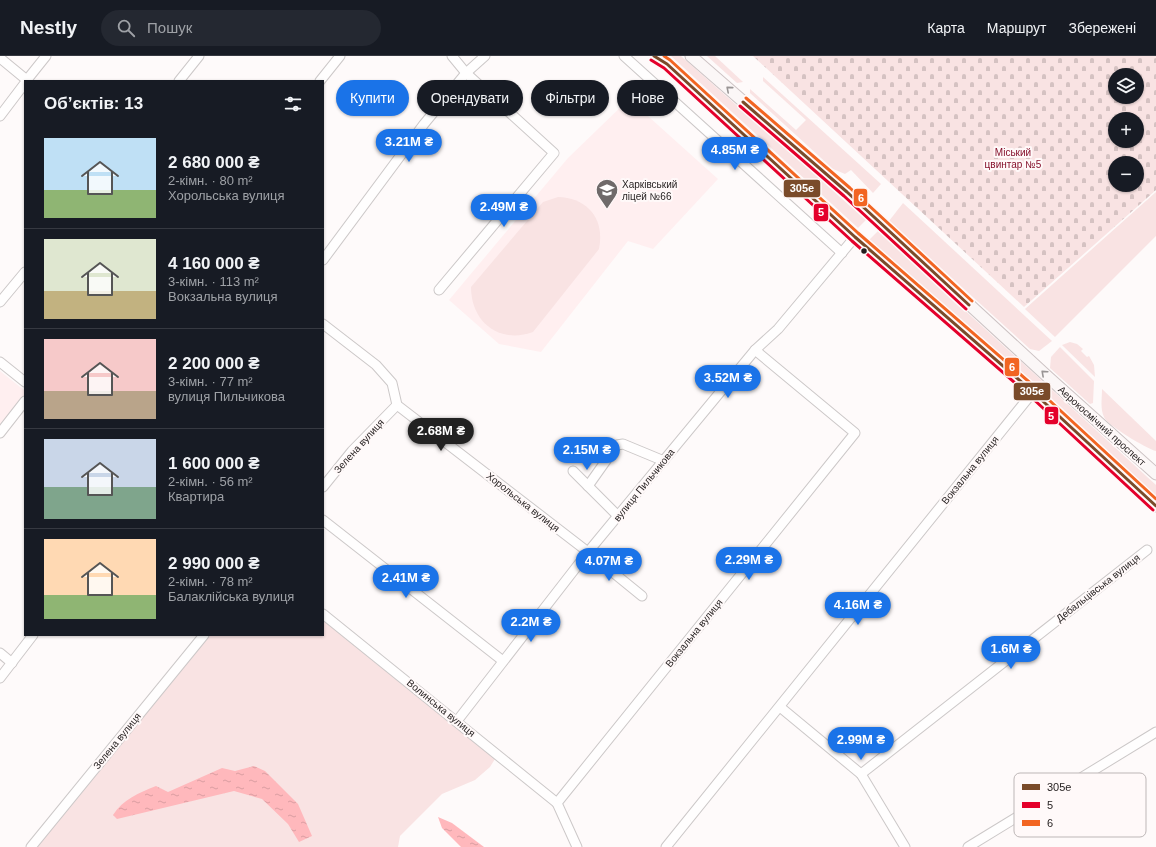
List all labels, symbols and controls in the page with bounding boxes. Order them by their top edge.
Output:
search box [101,10,381,46]
text: Nestly [20,17,77,38]
icon: search [115,17,137,39]
text: Пошук [147,19,192,36]
text: Карта [927,20,965,36]
text: Маршрут [987,20,1046,36]
text: Збережені [1068,20,1136,36]
map controls [1108,68,1144,192]
button: layers [1108,68,1144,104]
chip: Купити [336,80,409,116]
chip: Орендувати [417,80,523,116]
chip: Фільтри [531,80,609,116]
chip: Нове [617,80,678,116]
one-way arrow [726,86,734,94]
icon: filters [282,93,304,115]
text: Об’єктів: 13 [44,94,143,113]
button: + [1108,112,1144,148]
pin: 3.21M ₴ [372,129,446,163]
text: 3.21M ₴ [385,134,433,149]
pin: 4.85M ₴ [698,137,772,171]
text: 4.85M ₴ [711,142,759,157]
park label: Міський цвинтар №5 [985,147,1042,170]
text: 2 680 000 ₴ [168,153,260,172]
icon: home [76,154,124,202]
button: − [1108,156,1144,192]
text: 2-кімн. · 80 m² [168,173,253,188]
school or university icon: Харківський ліцей №66 [594,177,620,210]
place label: Харківський ліцей №66 [622,179,677,202]
line badge: 305e [783,179,821,198]
text: 305e [790,182,814,194]
text: Хорольська вулиця [168,188,285,203]
line badge: 6 [853,188,868,207]
text: 6 [858,192,864,204]
pin: 2.49M ₴ [467,194,541,228]
text: 2.49M ₴ [480,199,528,214]
line badge: 5 [813,203,829,222]
text: 5 [818,206,824,218]
unlabelled marker [859,246,869,256]
text: 4 160 000 ₴ [168,254,260,273]
icon: home [76,255,124,303]
text: 3-кімн. · 113 m² [168,274,259,289]
text: Вокзальна вулиця [168,289,277,304]
text: 2 200 000 ₴ [168,354,260,373]
icon: home [76,355,124,403]
line badge: 6 [1004,357,1020,377]
text: 6 [1009,361,1015,373]
pin: 3.52M ₴ [691,365,765,399]
text: 3.52M ₴ [704,370,752,385]
one-way arrow [1041,371,1048,378]
text: 3-кімн. · 77 m² [168,374,253,389]
line badge: 305e [1013,382,1051,401]
street label: Аерокосмічний проспект [1056,384,1148,468]
text: 305e [1020,385,1044,397]
text: вулиця Пильчикова [168,389,285,404]
line badge: 5 [1044,406,1059,425]
text: 5 [1048,410,1054,422]
street label: Зелена вулиця [332,417,386,475]
pin: 2.68M ₴ [404,418,478,452]
text: 2.68M ₴ [417,423,465,438]
street label: Вокзальна вулиця [939,434,1001,506]
pin: 2.15M ₴ [550,437,624,471]
text: 2.15M ₴ [563,442,611,457]
street label: вулиця Пильчикова [611,446,677,523]
text: 1 600 000 ₴ [168,454,260,473]
icon: home [76,455,124,503]
street label: Хорольська вулиця [484,470,562,534]
text: 2-кімн. · 56 m² [168,474,253,489]
text: Квартира [168,489,224,504]
pin: 2.29M ₴ [712,547,786,581]
pin: 4.07M ₴ [572,548,646,582]
text: 2.29M ₴ [725,552,773,567]
street label: Дебальцівська вулиця [1054,552,1142,624]
text: 4.07M ₴ [585,553,633,568]
text: 2 990 000 ₴ [168,554,260,573]
icon: home [76,555,124,603]
pin: 2.41M ₴ [369,565,443,599]
text: 2.41M ₴ [382,570,430,585]
text: 2-кімн. · 78 m² [168,574,253,589]
text: Балаклійська вулиця [168,589,294,604]
pin: 4.16M ₴ [821,592,895,626]
street label: Вокзальна вулиця [663,597,725,669]
text: 4.16M ₴ [834,597,882,612]
pin: 2.2M ₴ [498,609,564,643]
text: 2.2M ₴ [510,614,552,629]
pin: 1.6M ₴ [978,636,1044,670]
text: 1.6M ₴ [990,641,1032,656]
street label: Волинська вулиця [405,677,477,739]
street label: Зелена вулиця [91,711,143,771]
pin: 2.99M ₴ [824,727,898,761]
text: 2.99M ₴ [837,732,885,747]
legend [1014,773,1146,837]
text: 305e [1047,781,1071,793]
text: 5 [1047,799,1053,811]
text: 6 [1047,817,1053,829]

